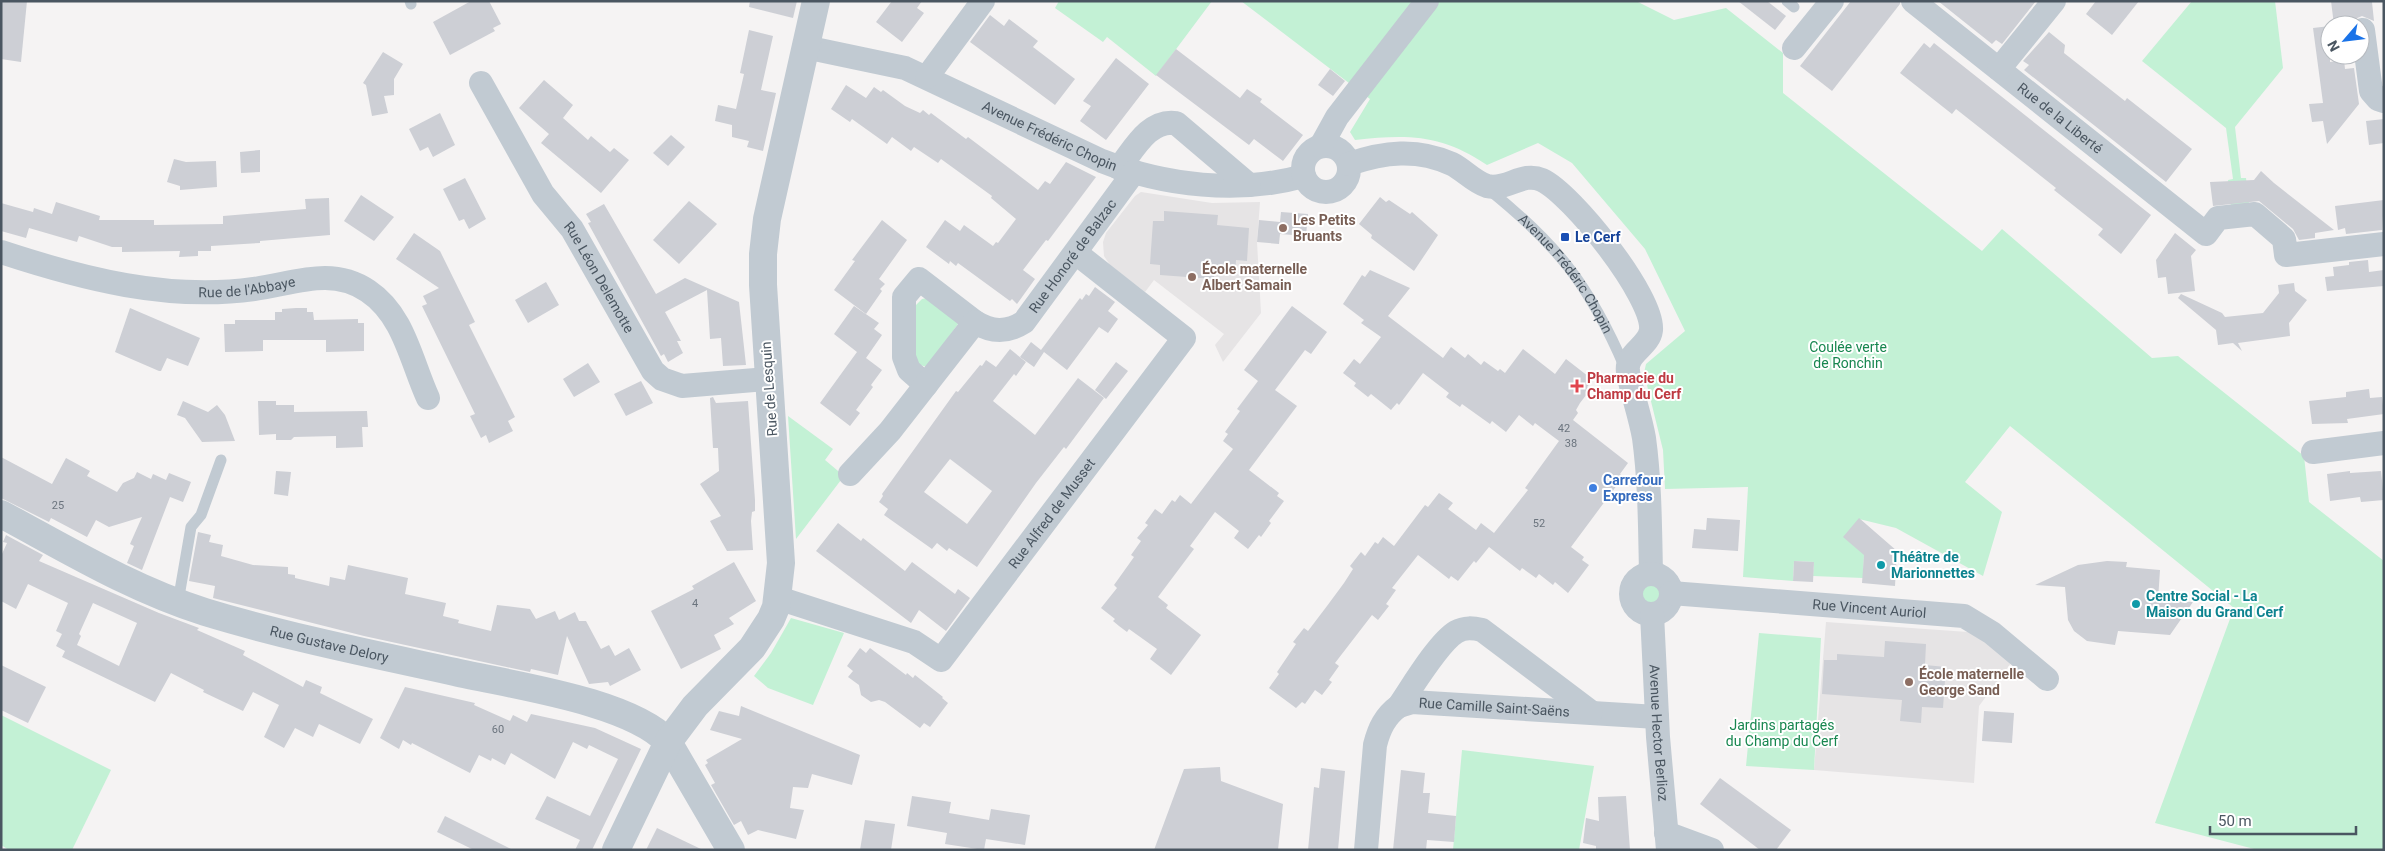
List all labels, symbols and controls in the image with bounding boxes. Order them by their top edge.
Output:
north arrow [2320,15,2370,65]
text: N [2324,38,2343,54]
street label: Rue de la Liberté [2014,79,2106,157]
street label: Avenue Frédéric Chopin [980,98,1119,174]
street label: Rue Honoré de Balzac [1025,196,1119,316]
street label: Avenue Frédéric Chopin [1515,211,1616,336]
place label: Les Petits Bruants [1293,212,1356,244]
street label: Rue Léon Delemotte [561,218,638,336]
marker: Les Petits Bruants [1277,222,1289,234]
place label: Le Cerf [1575,229,1622,245]
marker: Le Cerf [1559,231,1571,243]
place label: École maternelle Albert Samain [1202,260,1308,293]
marker: École maternelle Albert Samain [1186,271,1198,283]
street label: Rue de l'Abbaye [198,273,297,300]
park label: Coulée verte de Ronchin [1809,339,1887,371]
street label: Rue de Lesquin [758,341,780,437]
place label: Pharmacie du Champ du Cerf [1587,370,1682,402]
marker: Pharmacie du Champ du Cerf [1571,380,1583,392]
house number: 42 [1558,422,1570,435]
house number: 38 [1565,437,1577,450]
street label: Rue Alfred de Musset [1005,455,1098,572]
place label: Carrefour Express [1603,472,1663,504]
marker: Carrefour Express [1587,482,1599,494]
house number: 25 [52,499,64,512]
house number: 52 [1533,517,1545,530]
place label: Théâtre de Marionnettes [1891,549,1975,581]
marker: Théâtre de Marionnettes [1875,559,1887,571]
place label: Centre Social - La Maison du Grand Cerf [2146,588,2284,620]
street label: Rue Vincent Auriol [1812,596,1927,621]
house number: 4 [692,597,698,610]
marker: Centre Social - La Maison du Grand Cerf [2130,598,2142,610]
street label: Rue Gustave Delory [268,622,390,666]
street label: Avenue Hector Berlioz [1646,664,1672,802]
place label: École maternelle George Sand [1919,665,2025,698]
marker: École maternelle George Sand [1903,676,1915,688]
street label: Rue Camille Saint-Saëns [1418,694,1570,720]
park label: Jardins partagés du Champ du Cerf [1726,717,1838,749]
house number: 60 [492,723,504,736]
scale bar [2210,804,2356,836]
text: 50 m [2218,812,2252,830]

